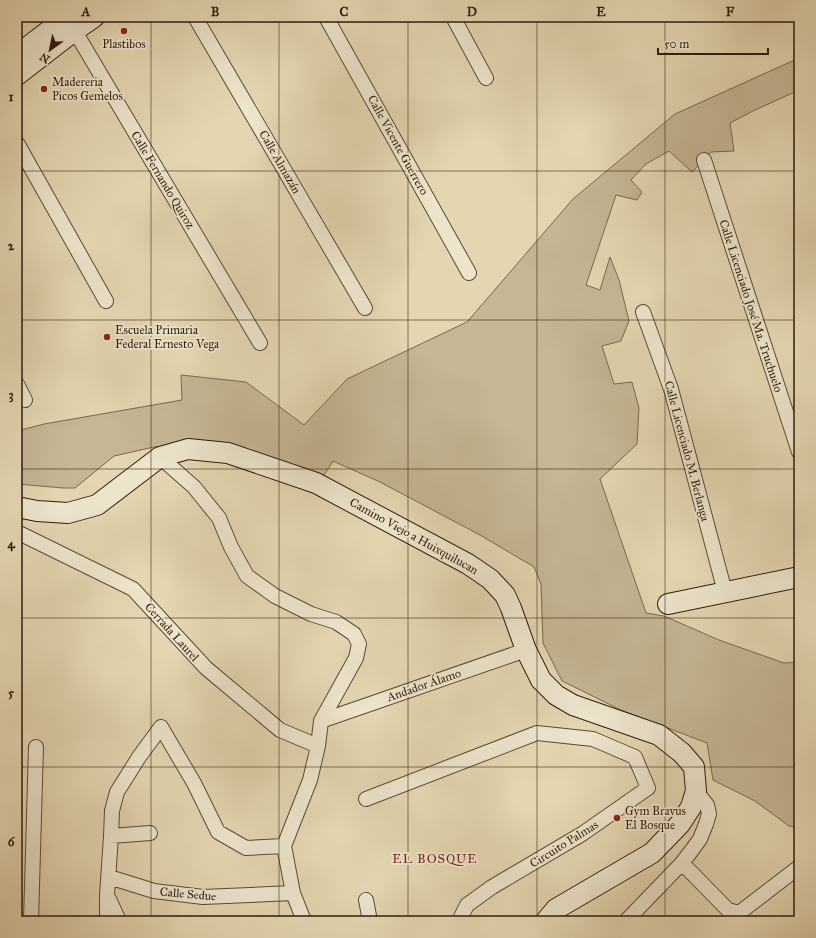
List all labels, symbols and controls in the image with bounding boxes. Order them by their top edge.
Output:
text: A [81,4,91,20]
text: B [211,4,220,20]
text: C [340,4,349,20]
text: D [467,4,477,20]
text: E [596,4,606,20]
text: F [726,4,735,20]
marker: Plastibos [119,26,129,36]
north arrow [30,30,70,70]
scale bar [658,30,768,56]
place label: Plastibos [102,37,146,51]
text: 50 m [664,37,689,51]
text: N [37,50,52,66]
place label: Madereria Picos Gemelos [52,75,123,103]
marker: Madereria Picos Gemelos [39,84,49,94]
text: 1 [8,89,14,105]
street label: Calle Vicente Guerrero [365,93,431,197]
street label: Calle Almazán [256,128,304,197]
street label: Calle Fernando Quiroz [128,129,198,232]
street label: Calle Licenciado José Ma. Truchuelo [715,218,786,394]
text: 2 [8,238,15,254]
place label: Escuela Primaria Federal Ernesto Vega [115,323,220,352]
marker: Escuela Primaria Federal Ernesto Vega [102,332,112,342]
street label: Calle Licenciado M. Berlanga [661,379,713,524]
text: 3 [8,387,14,403]
street label: Camino Viejo a Huixquilucan [347,495,481,578]
text: 4 [7,536,15,552]
street label: Cerrada Laurel [142,600,202,665]
street label: Andador Álamo [384,665,463,705]
text: 5 [8,685,15,701]
place label: Gym Bravus El Bosque [625,804,686,833]
marker: Gym Bravus El Bosque [612,813,622,823]
street label: Circuito Palmas [527,817,601,871]
text: 6 [8,834,16,850]
district label: EL BOSQUE [392,851,478,867]
street label: Calle Sedue [159,885,217,903]

